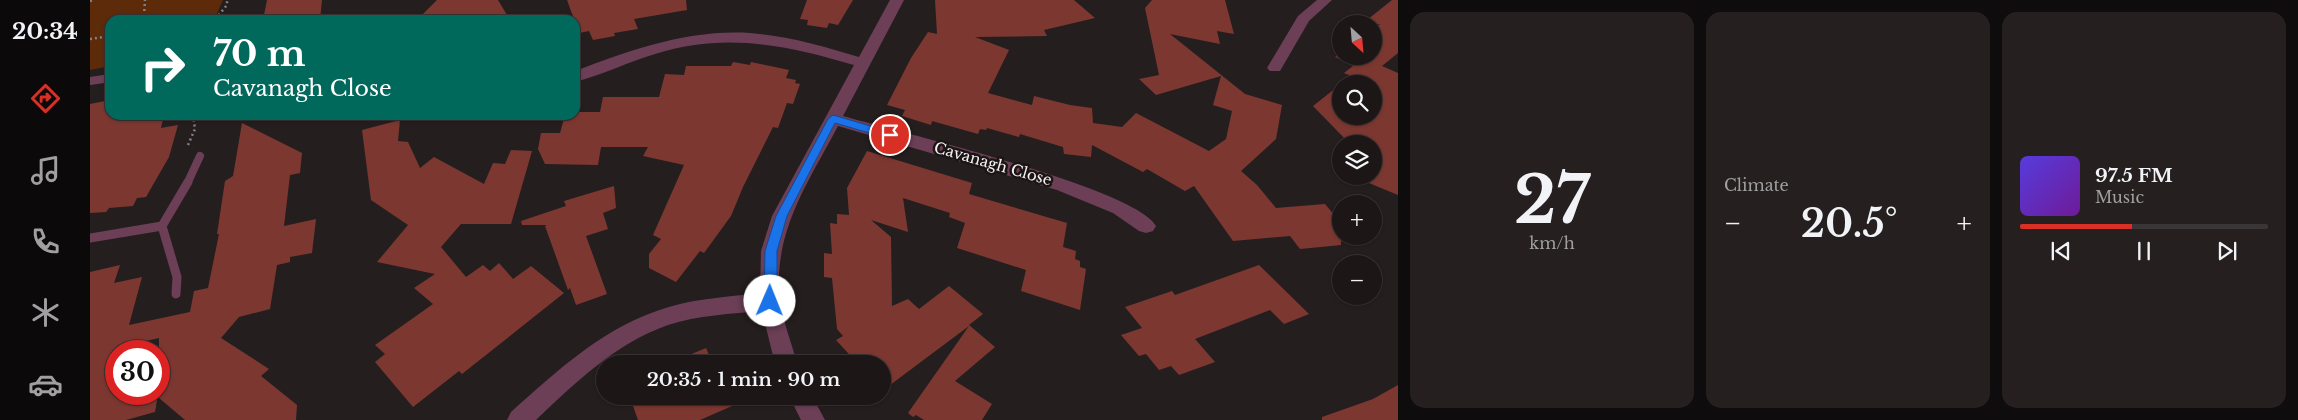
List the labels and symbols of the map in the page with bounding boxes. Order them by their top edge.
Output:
north arrow [1332,15,1382,65]
pin [869,114,911,156]
street label: Cavanagh Close [932,138,1054,189]
position arrow [743,274,795,326]
speed limit sign: 30 [105,340,170,405]

